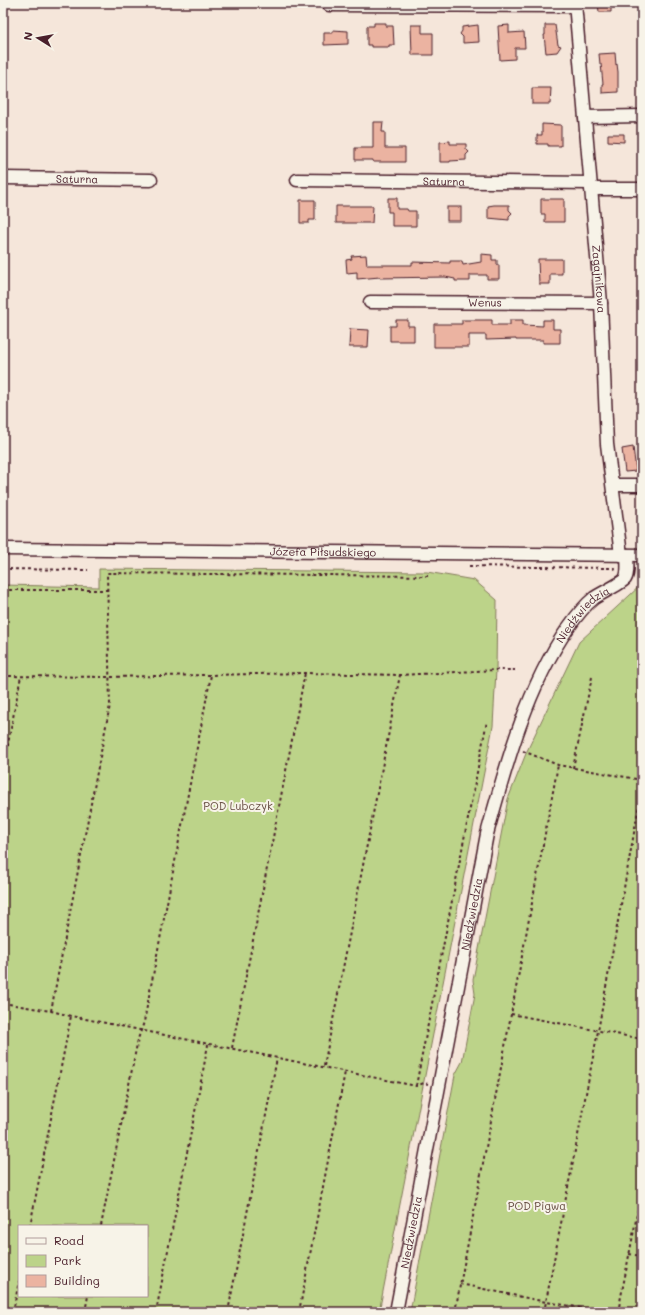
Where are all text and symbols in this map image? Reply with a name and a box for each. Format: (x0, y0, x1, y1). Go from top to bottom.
north arrow (18, 18, 58, 58)
text: N (20, 30, 36, 42)
street label: Saturna (56, 171, 98, 186)
street label: Saturna (423, 173, 465, 189)
street label: Zagajnikowa (589, 244, 609, 314)
street label: Wenus (468, 294, 502, 310)
street label: Józefa Piłsudskiego (270, 544, 377, 560)
street label: Niedźwiedzia (552, 583, 612, 646)
park label: POD Lubczyk (203, 798, 273, 813)
street label: Niedźwiedzia (457, 876, 486, 952)
street label: Niedźwiedzia (396, 1195, 425, 1270)
park label: POD Pigwa (508, 1198, 566, 1213)
legend (18, 1225, 148, 1297)
text: Road (54, 1232, 84, 1248)
text: Park (54, 1252, 81, 1268)
text: Building (54, 1272, 100, 1288)

